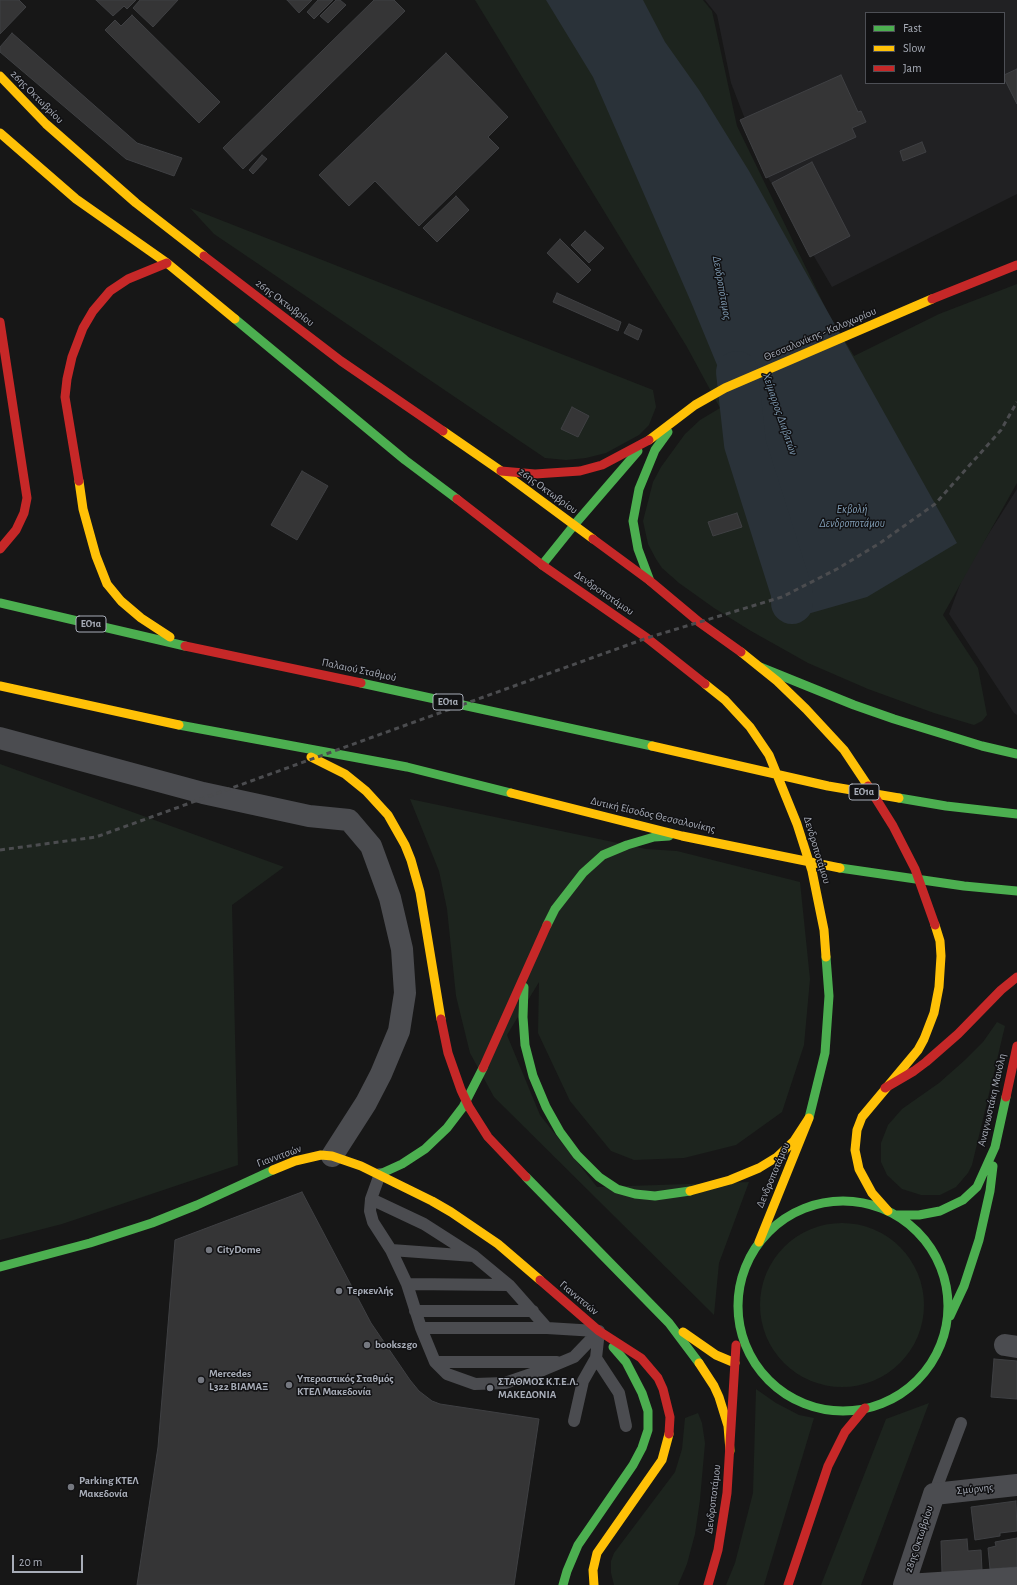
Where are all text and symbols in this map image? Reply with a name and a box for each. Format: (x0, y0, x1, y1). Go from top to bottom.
legend (865, 12, 1005, 84)
text: Fast (903, 22, 922, 34)
text: Slow (903, 42, 925, 54)
text: Jam (903, 62, 922, 74)
street label: 26ης Οκτωβρίου (8, 68, 66, 126)
water label: Δενδροπόταμος (709, 255, 735, 321)
street label: 26ης Οκτωβρίου (253, 277, 317, 329)
street label: Θεσσαλονίκης - Καλοχωρίου (762, 304, 878, 364)
water label: Χείμαρρος Διαβατών (759, 371, 801, 457)
street label: 26ης Οκτωβρίου (516, 465, 580, 517)
water label: Εκβολή Δενδροποτάμου (819, 502, 885, 530)
street label: Δενδροποτάμου (572, 568, 636, 618)
road number: ΕΟ1α (76, 616, 106, 632)
street label: Παλαιού Σταθμού (320, 656, 398, 684)
road number: ΕΟ1α (433, 694, 463, 710)
road number: ΕΟ1α (849, 784, 879, 800)
street label: Δυτική Είσοδος Θεσσαλονίκης (589, 794, 717, 836)
street label: Δενδροποτάμου (800, 815, 834, 885)
street label: Αναγνωστάκη Μανόλη (975, 1052, 1009, 1148)
street label: Δενδροποτάμου (753, 1140, 793, 1210)
street label: Γιαννιτσών (255, 1142, 303, 1170)
place label: CityDome (217, 1243, 261, 1257)
marker: CityDome (204, 1245, 214, 1255)
street label: Γιαννιτσών (557, 1278, 601, 1318)
place label: Τερκενλής (347, 1284, 393, 1298)
marker: Τερκενλής (334, 1286, 344, 1296)
place label: books2go (375, 1338, 417, 1352)
marker: books2go (362, 1340, 372, 1350)
place label: Mercedes L322 ΒΙΑΜΑΞ (209, 1367, 269, 1393)
place label: Υπεραστικός Σταθμός ΚΤΕΛ Μακεδονία (297, 1372, 394, 1398)
marker: Mercedes L322 ΒΙΑΜΑΞ (196, 1375, 206, 1385)
place label: ΣΤΑΘΜΟΣ Κ.Τ.Ε.Λ. ΜΑΚΕΔΟΝΙΑ (498, 1375, 578, 1401)
marker: Υπεραστικός Σταθμός ΚΤΕΛ Μακεδονία (284, 1380, 294, 1390)
marker: ΣΤΑΘΜΟΣ Κ.Τ.Ε.Λ. ΜΑΚΕΔΟΝΙΑ (485, 1383, 495, 1393)
street label: Δενδροποτάμου (702, 1464, 724, 1534)
place label: Parking ΚΤΕΛ Μακεδονία (79, 1474, 139, 1500)
street label: Σμύρνης (956, 1481, 994, 1497)
marker: Parking ΚΤΕΛ Μακεδονία (66, 1482, 76, 1492)
street label: 28ης Οκτωβρίου (902, 1504, 936, 1574)
scale bar (14, 1547, 85, 1573)
text: 20 m (19, 1556, 42, 1568)

